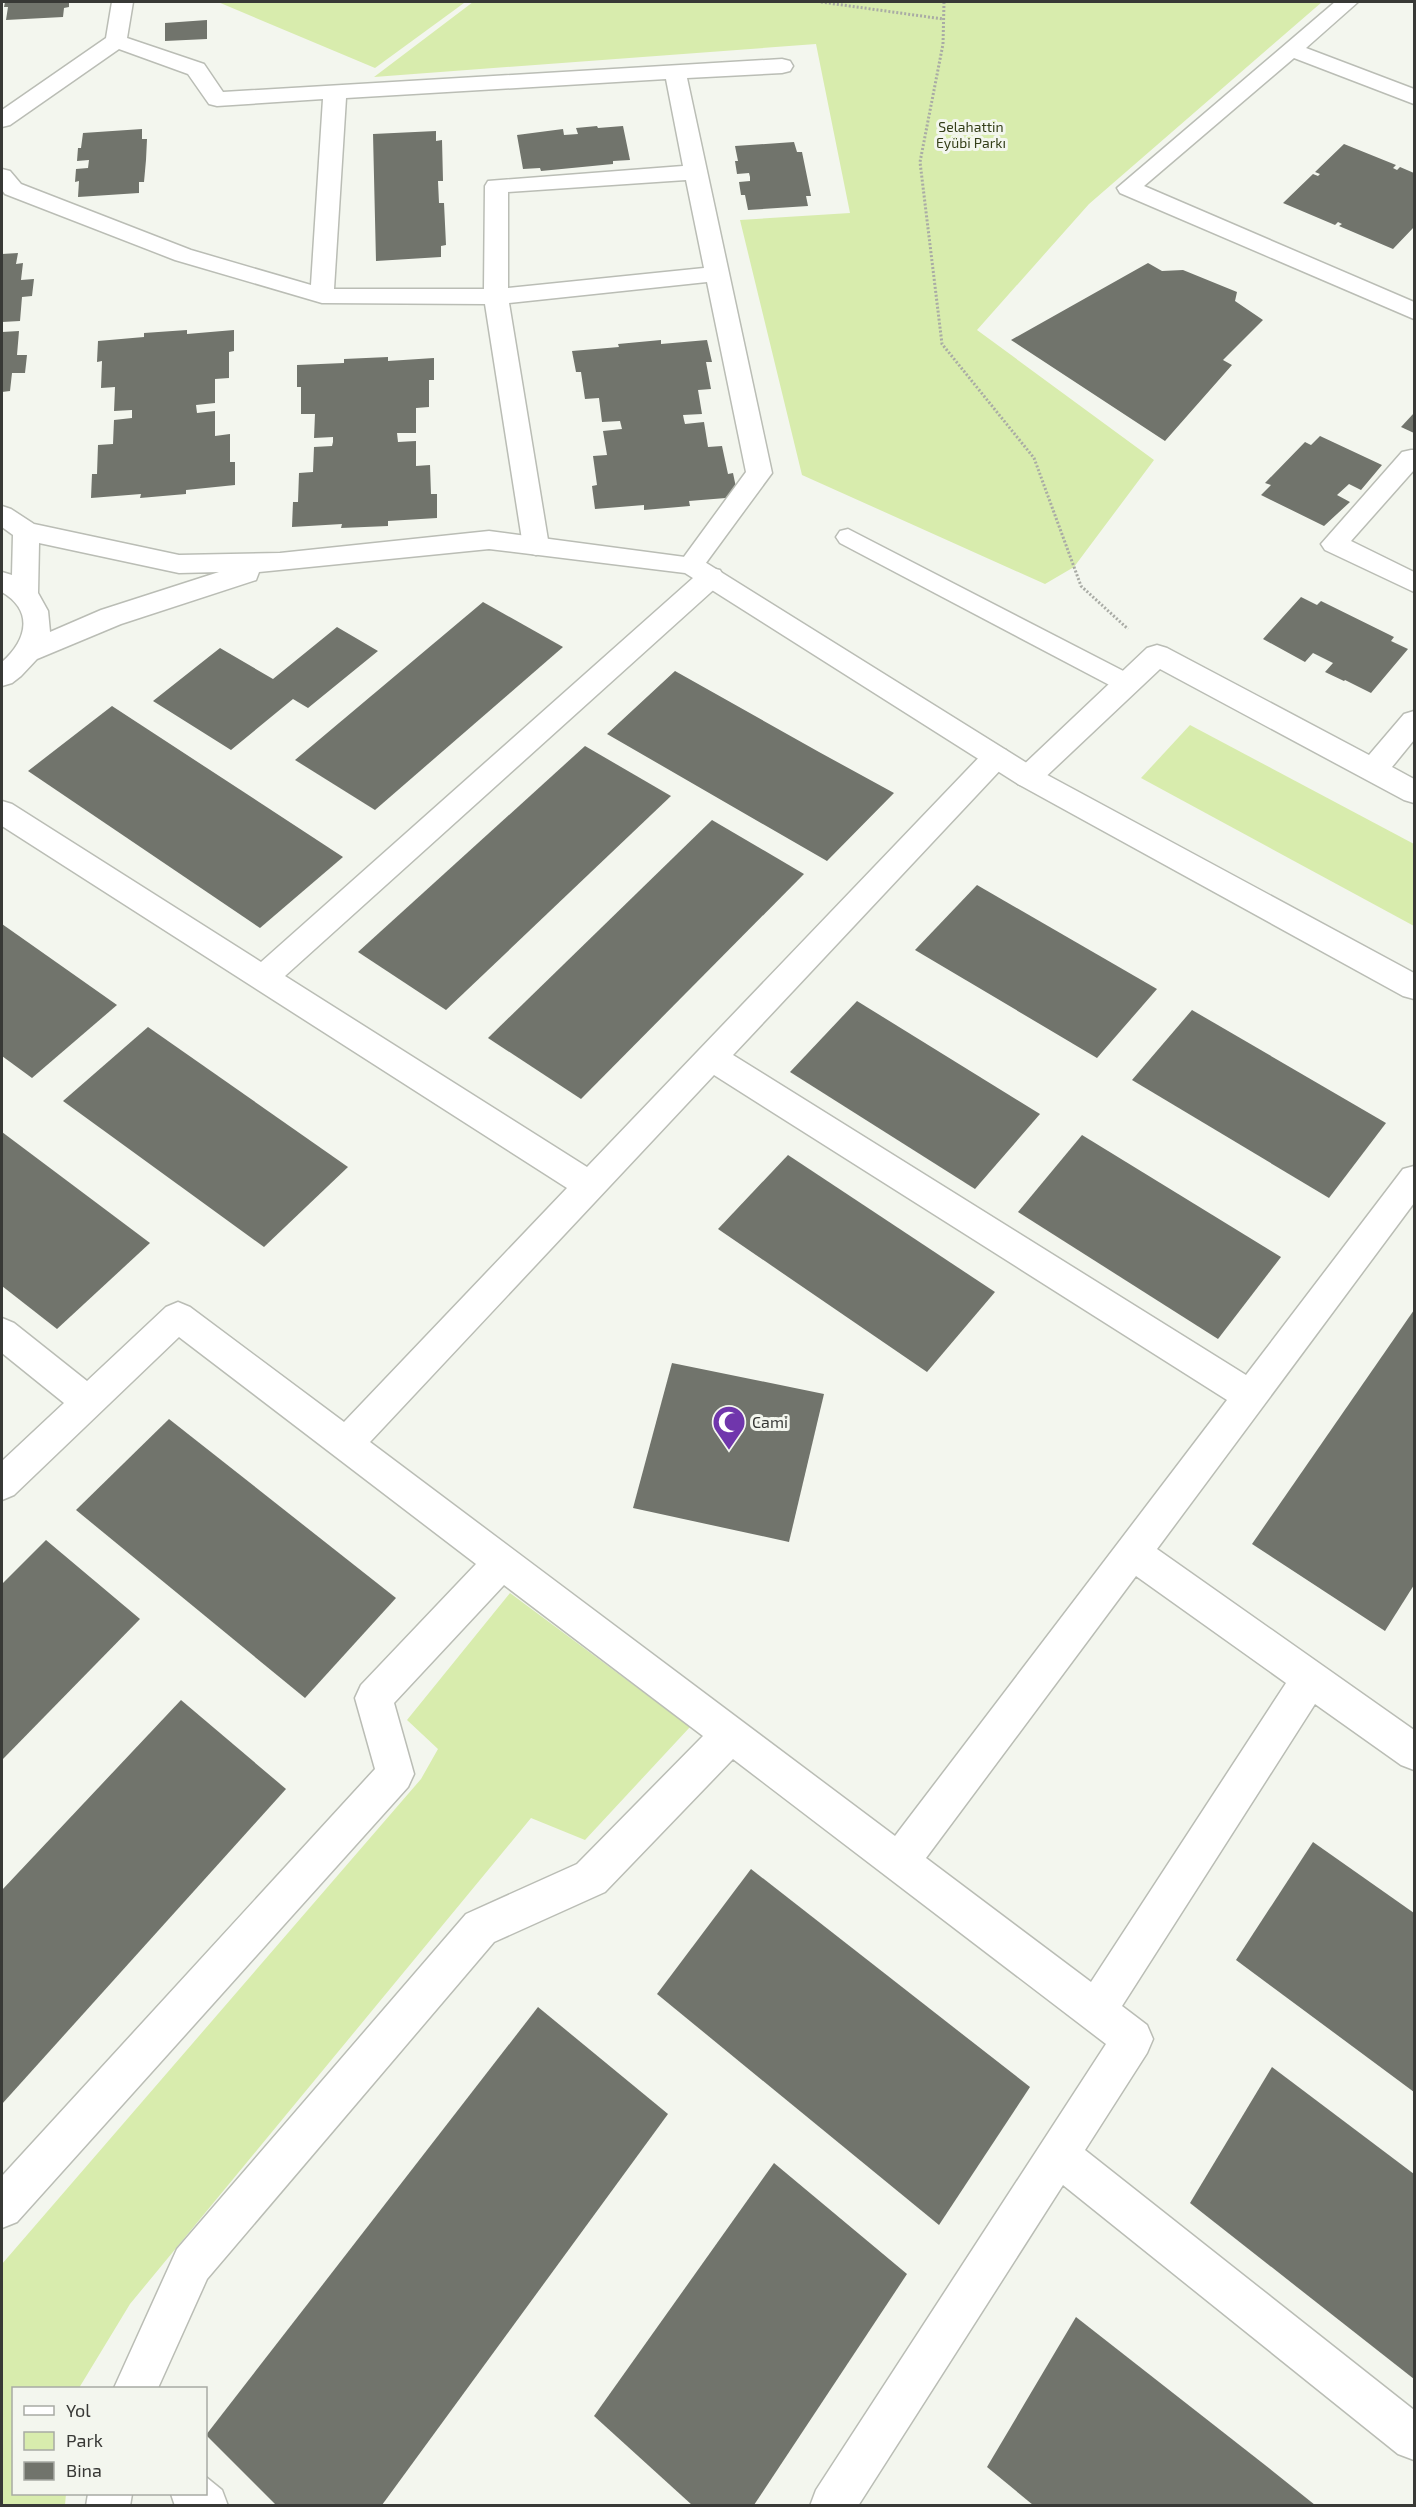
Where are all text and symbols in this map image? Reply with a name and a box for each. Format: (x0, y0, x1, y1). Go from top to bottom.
park label: Selahattin Eyübi Parkı (936, 118, 1006, 151)
mosque icon: Cami (711, 1404, 747, 1451)
place label: Cami (752, 1412, 788, 1431)
legend (12, 2387, 207, 2495)
text: Yol (66, 2399, 91, 2421)
text: Park (66, 2429, 103, 2451)
text: Bina (66, 2459, 102, 2481)

